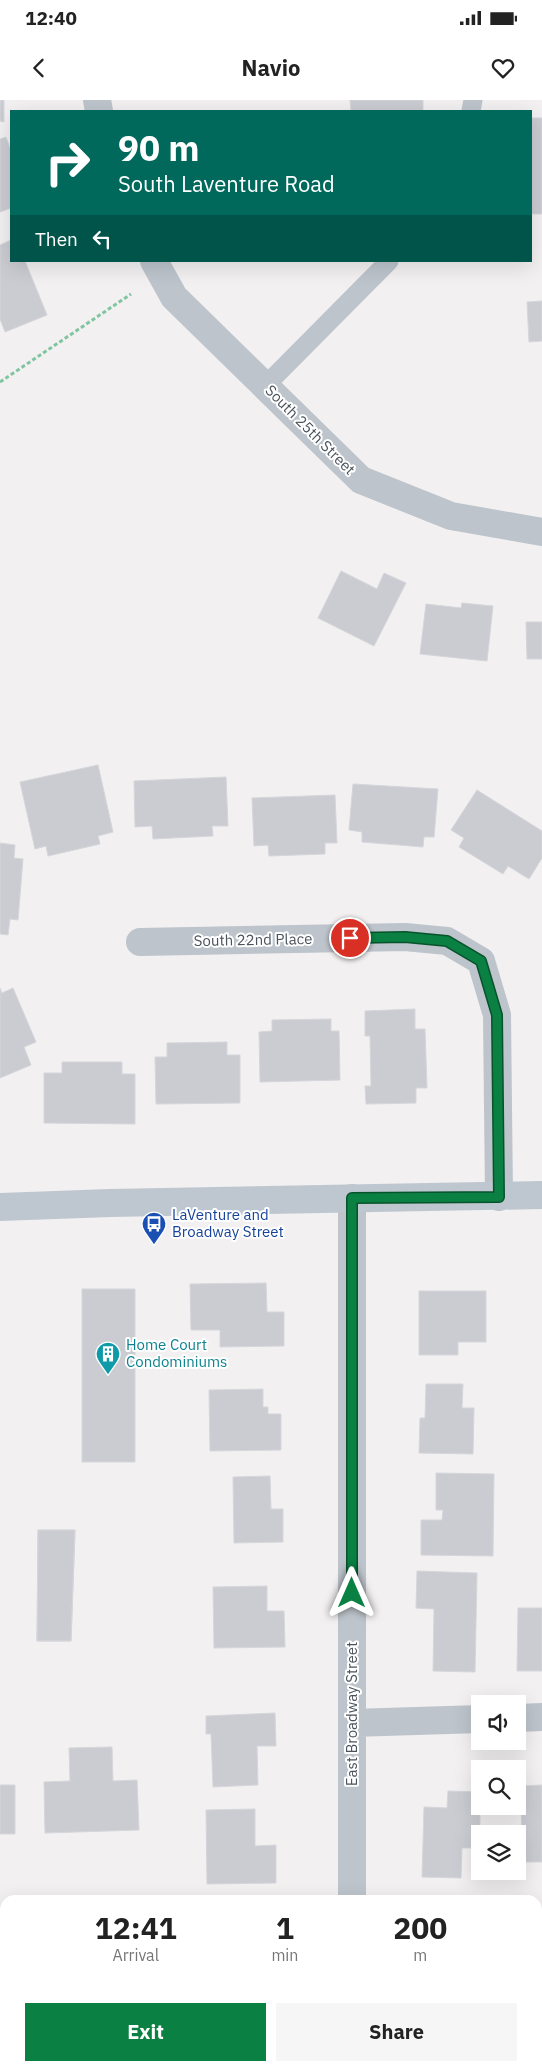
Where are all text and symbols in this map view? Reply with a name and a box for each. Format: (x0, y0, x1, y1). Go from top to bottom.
text: 12:40 (25, 6, 77, 30)
text: Navio (242, 53, 300, 82)
icon: back (25, 54, 53, 82)
icon: heart (489, 54, 517, 82)
text: 90 m (118, 125, 200, 171)
icon: right (35, 130, 100, 195)
text: South Laventure Road (118, 169, 335, 198)
icon: left (88, 225, 116, 253)
text: Then (35, 227, 78, 251)
street label: South 25th Street (261, 381, 359, 479)
pin (329, 917, 371, 959)
icon: arrive (336, 924, 364, 952)
street label: South 22nd Place (194, 929, 312, 950)
place label: LaVenture and Broadway Street (172, 1205, 284, 1241)
bus stop icon: LaVenture and Broadway Street (141, 1211, 167, 1245)
place label: Home Court Condominiums (126, 1335, 227, 1371)
building icon: Home Court Condominiums (95, 1341, 121, 1375)
position arrow (325, 1566, 377, 1618)
street label: East Broadway Street (342, 1642, 361, 1786)
map controls (471, 1695, 526, 1880)
button: sound (471, 1695, 526, 1750)
button: search (471, 1760, 526, 1815)
button: layers (471, 1825, 526, 1880)
text: 12:41 (95, 1908, 177, 1947)
text: 1 (276, 1908, 294, 1947)
text: 200 (393, 1908, 447, 1947)
text: Arrival (112, 1945, 159, 1965)
text: min (271, 1945, 298, 1965)
text: m (413, 1945, 427, 1965)
button: Exit (25, 2003, 266, 2061)
button: Share (276, 2003, 517, 2061)

